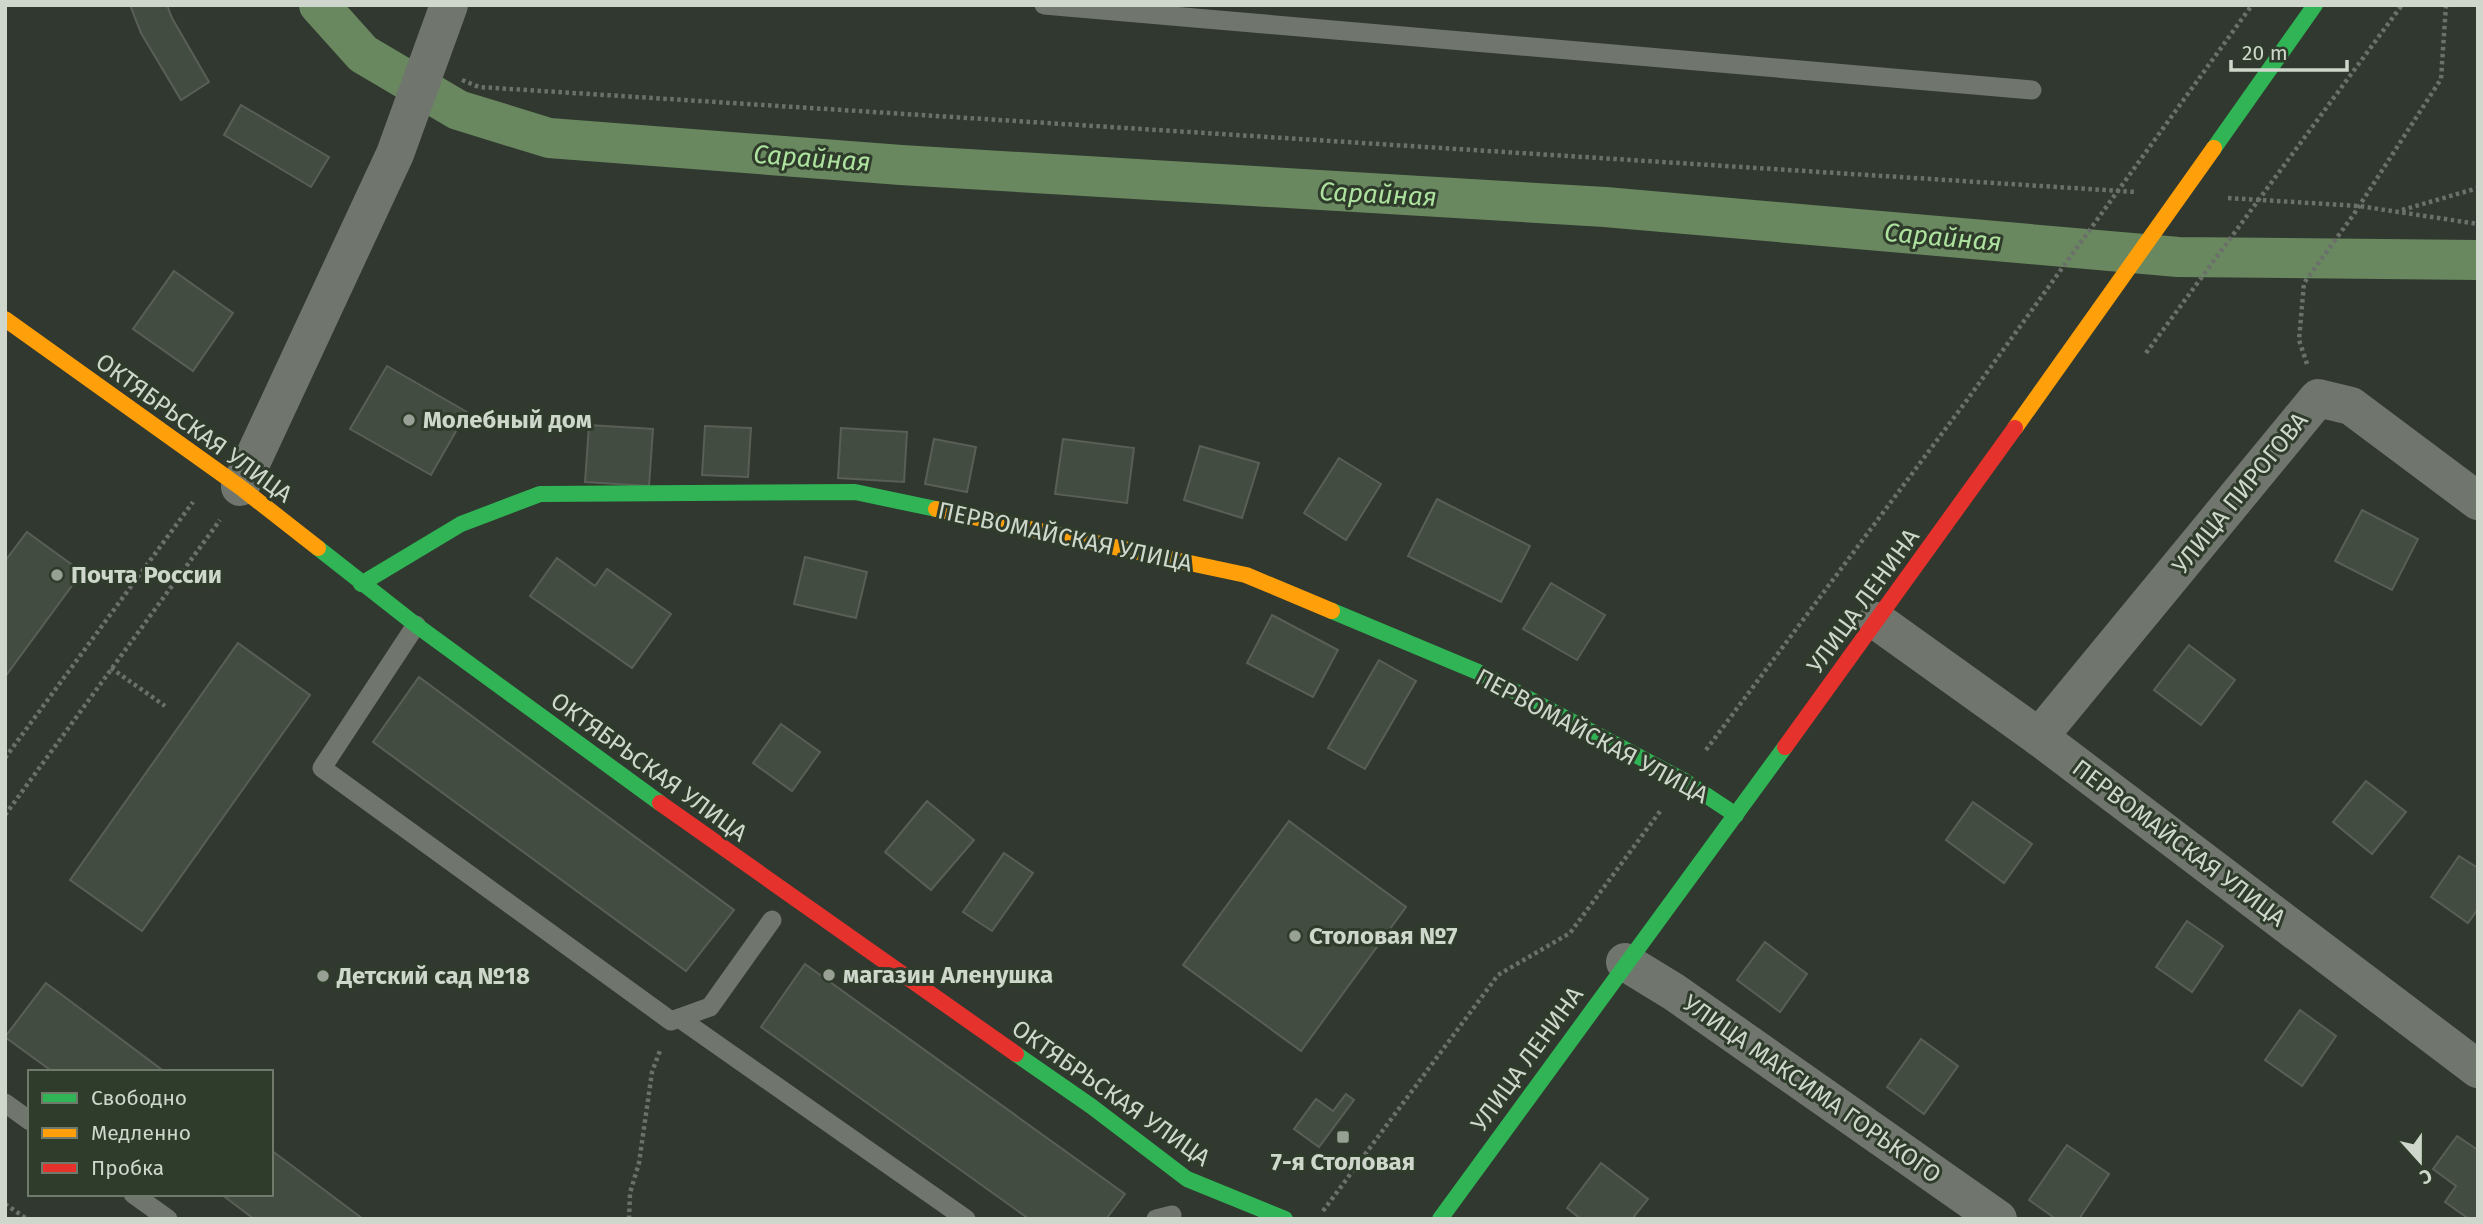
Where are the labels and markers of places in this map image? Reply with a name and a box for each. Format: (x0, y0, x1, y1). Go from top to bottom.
place label: Молебный дом (423, 406, 592, 434)
marker: Молебный дом (401, 412, 417, 428)
place label: Почта России (71, 561, 222, 589)
marker: Почта России (49, 567, 65, 583)
place label: Столовая №7 (1309, 922, 1457, 950)
marker: Столовая №7 (1287, 928, 1303, 944)
place label: магазин Аленушка (843, 961, 1053, 989)
place label: Детский сад №18 (336, 962, 530, 990)
marker: магазин Аленушка (821, 967, 837, 983)
marker: Детский сад №18 (315, 968, 331, 984)
marker: 7-я Столовая (1335, 1129, 1351, 1145)
place label: 7-я Столовая (1271, 1148, 1415, 1176)

